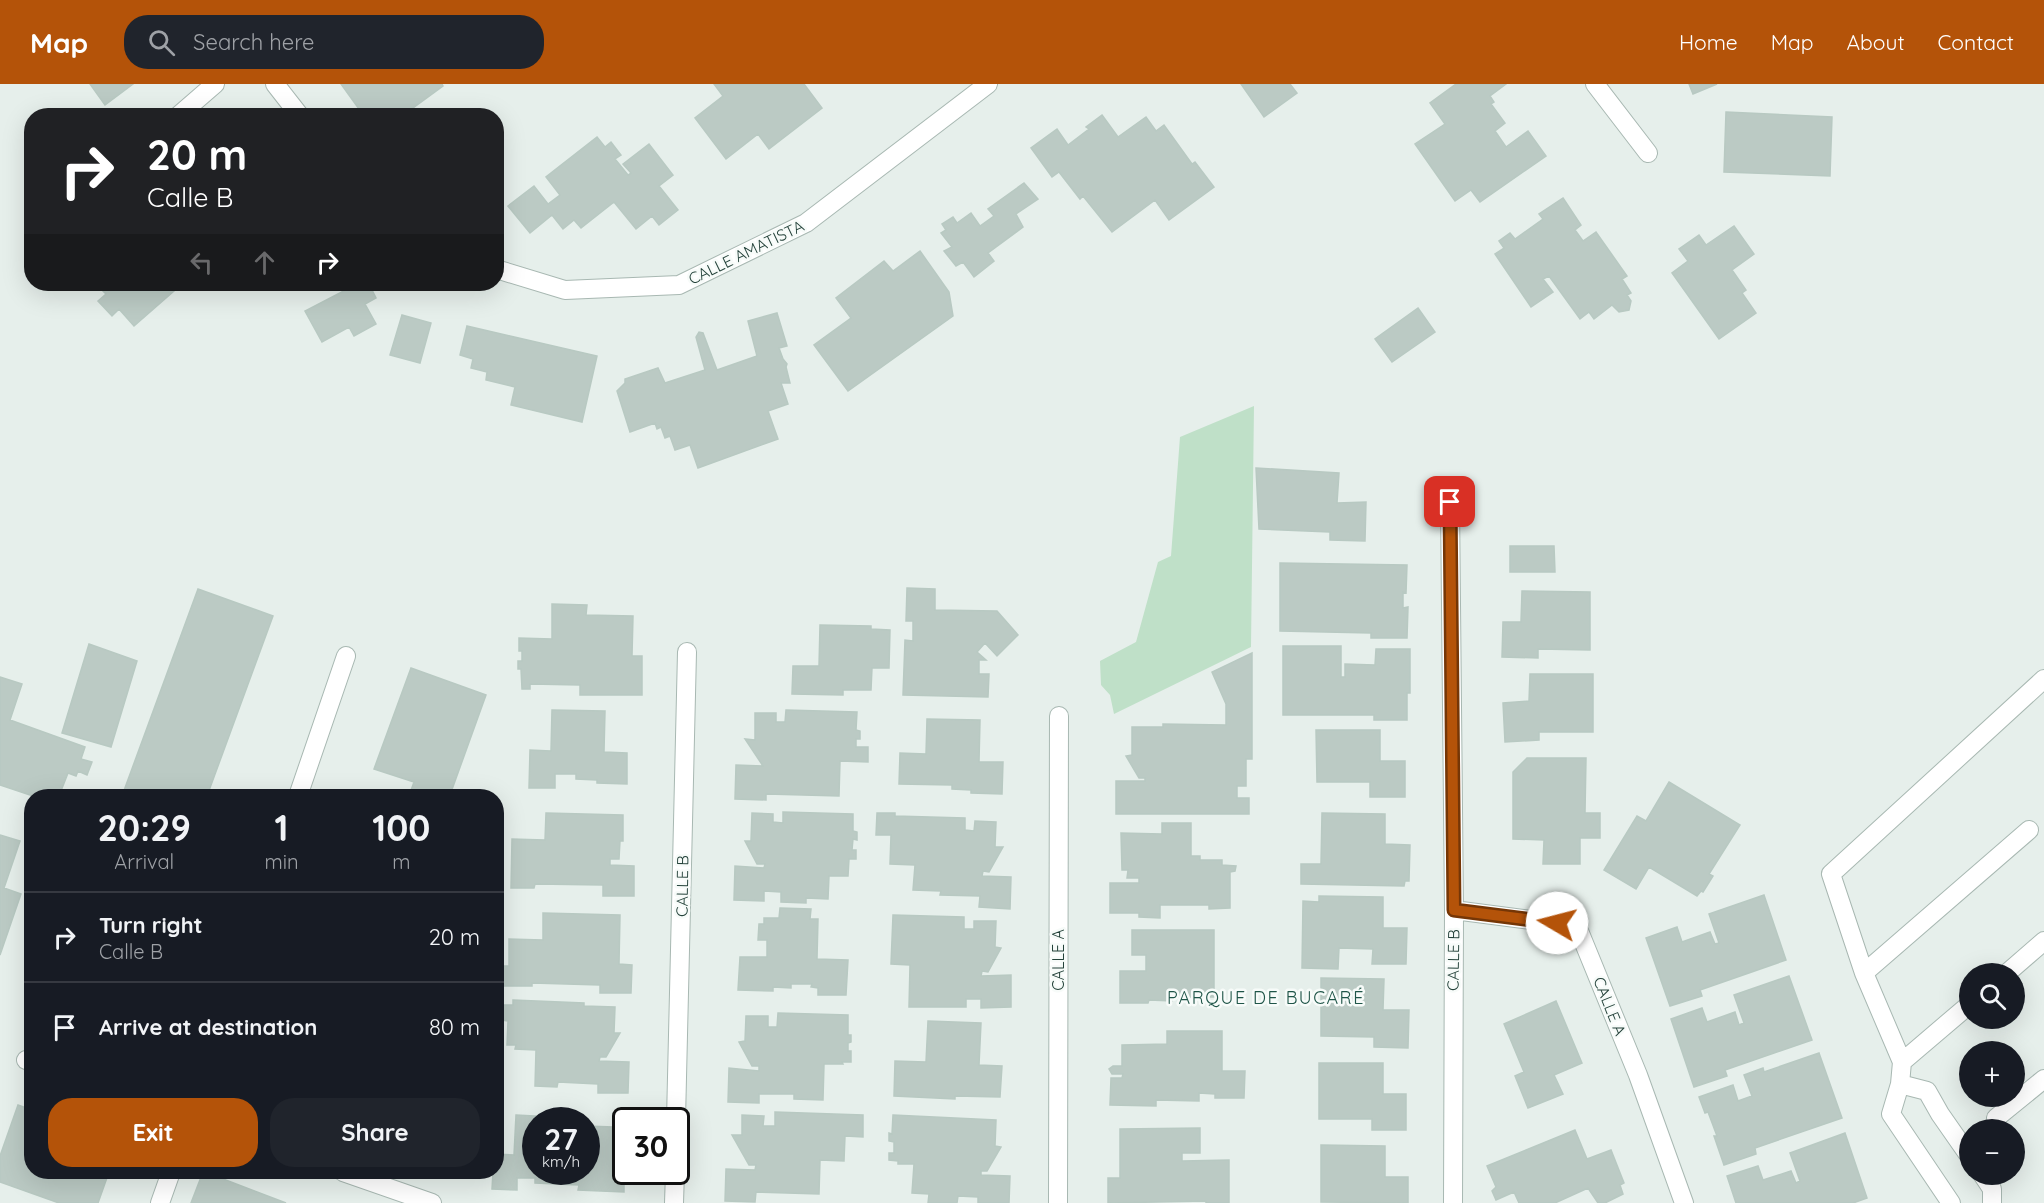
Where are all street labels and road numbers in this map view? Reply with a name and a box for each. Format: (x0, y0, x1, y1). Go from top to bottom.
street label: CALLE AMATISTA (685, 215, 807, 289)
street label: CALLE B (671, 855, 693, 917)
street label: CALLE A (1048, 929, 1068, 991)
street label: CALLE B (1442, 929, 1464, 991)
street label: CALLE A (1589, 974, 1631, 1038)

